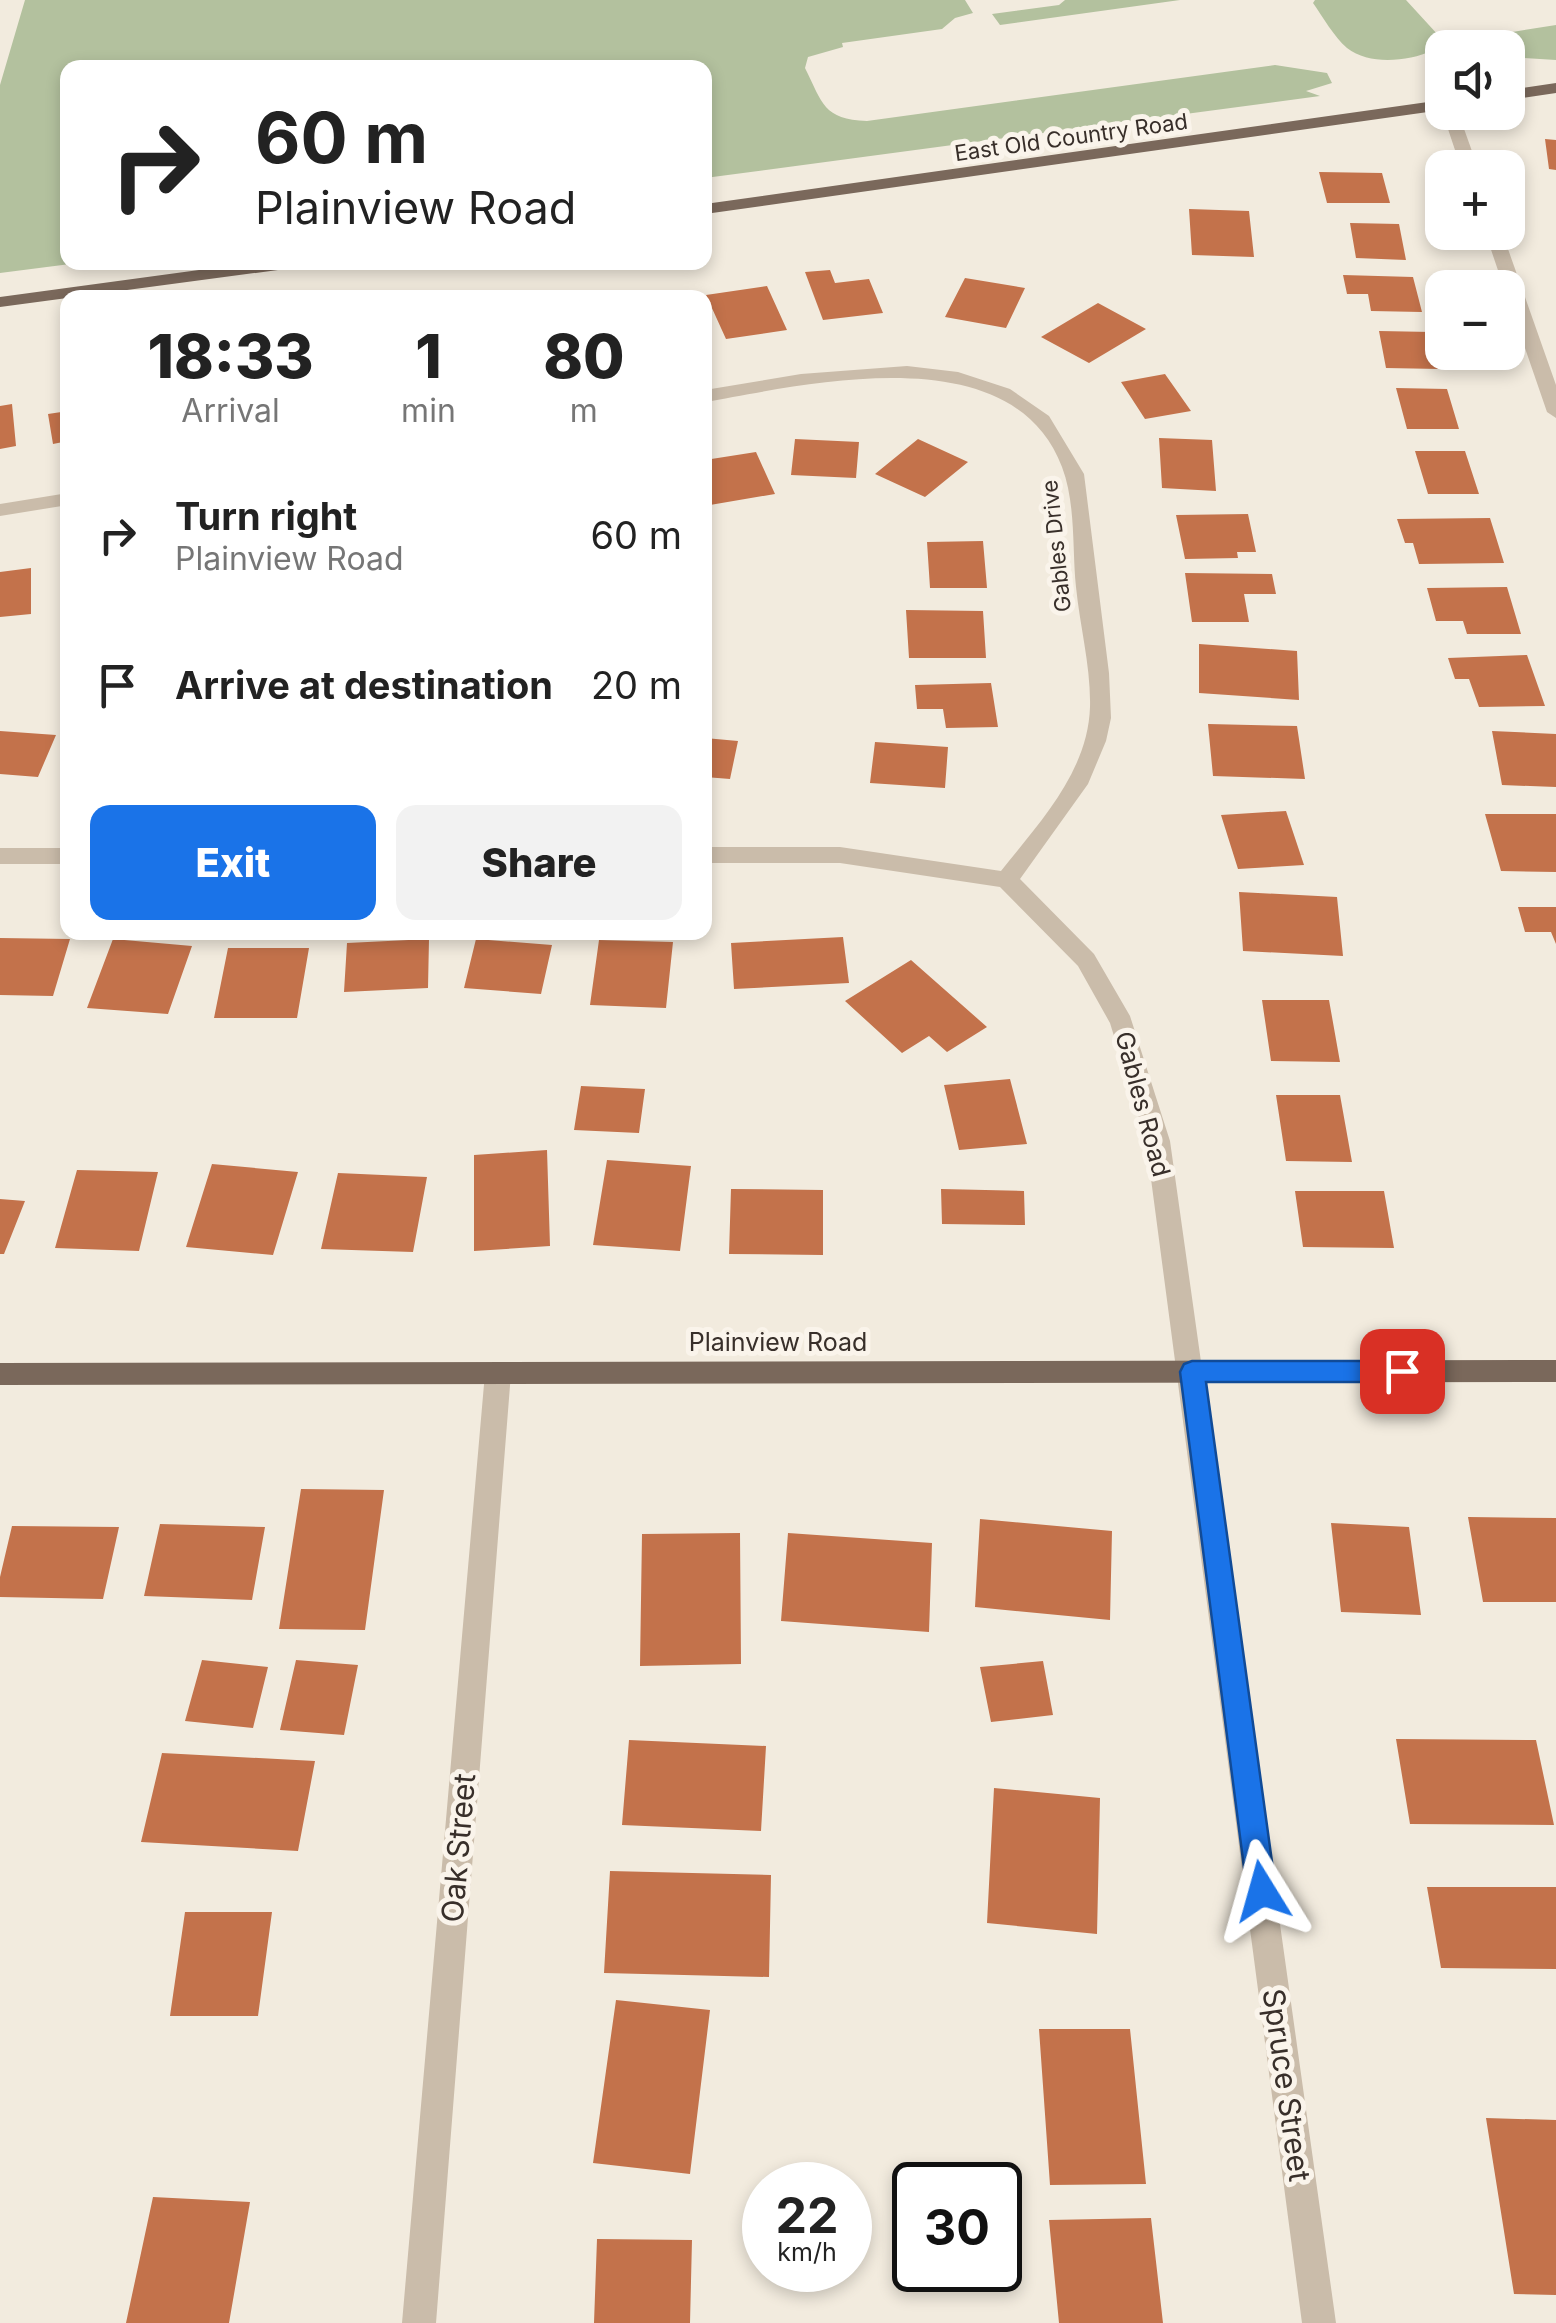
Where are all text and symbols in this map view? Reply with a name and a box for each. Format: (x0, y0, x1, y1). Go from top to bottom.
map controls (1425, 30, 1525, 370)
button: sound (1425, 30, 1525, 130)
text: 60 m (255, 95, 428, 180)
icon: right (90, 100, 220, 230)
street label: East Old Country Road (953, 108, 1189, 166)
button: + (1425, 150, 1525, 250)
text: Plainview Road (255, 180, 576, 235)
button: − (1425, 270, 1525, 370)
text: 18:33 (147, 320, 314, 392)
text: 1 (415, 320, 442, 392)
text: 80 (543, 320, 625, 392)
text: Arrival (181, 391, 280, 430)
text: min (401, 391, 456, 430)
text: m (570, 391, 598, 430)
street label: Gables Drive (1036, 479, 1076, 613)
text: Turn right (175, 493, 357, 539)
icon: right (90, 508, 145, 563)
text: 60 m (590, 512, 682, 558)
text: Plainview Road (175, 539, 404, 578)
icon: arrive (90, 658, 145, 713)
text: Arrive at destination (175, 662, 553, 708)
text: 20 m (591, 662, 682, 708)
button: Exit (90, 805, 376, 920)
button: Share (396, 805, 682, 920)
street label: Gables Road (1109, 1028, 1177, 1180)
street label: Plainview Road (689, 1327, 867, 1357)
pin (1360, 1329, 1445, 1414)
icon: arrive (1375, 1344, 1430, 1399)
street label: Oak Street (434, 1772, 482, 1924)
position arrow (1210, 1839, 1314, 1943)
street label: Spruce Street (1256, 1986, 1318, 2184)
speed limit sign: 30 (892, 2162, 1022, 2292)
text: 22 (776, 2185, 839, 2245)
text: km/h (777, 2237, 837, 2267)

